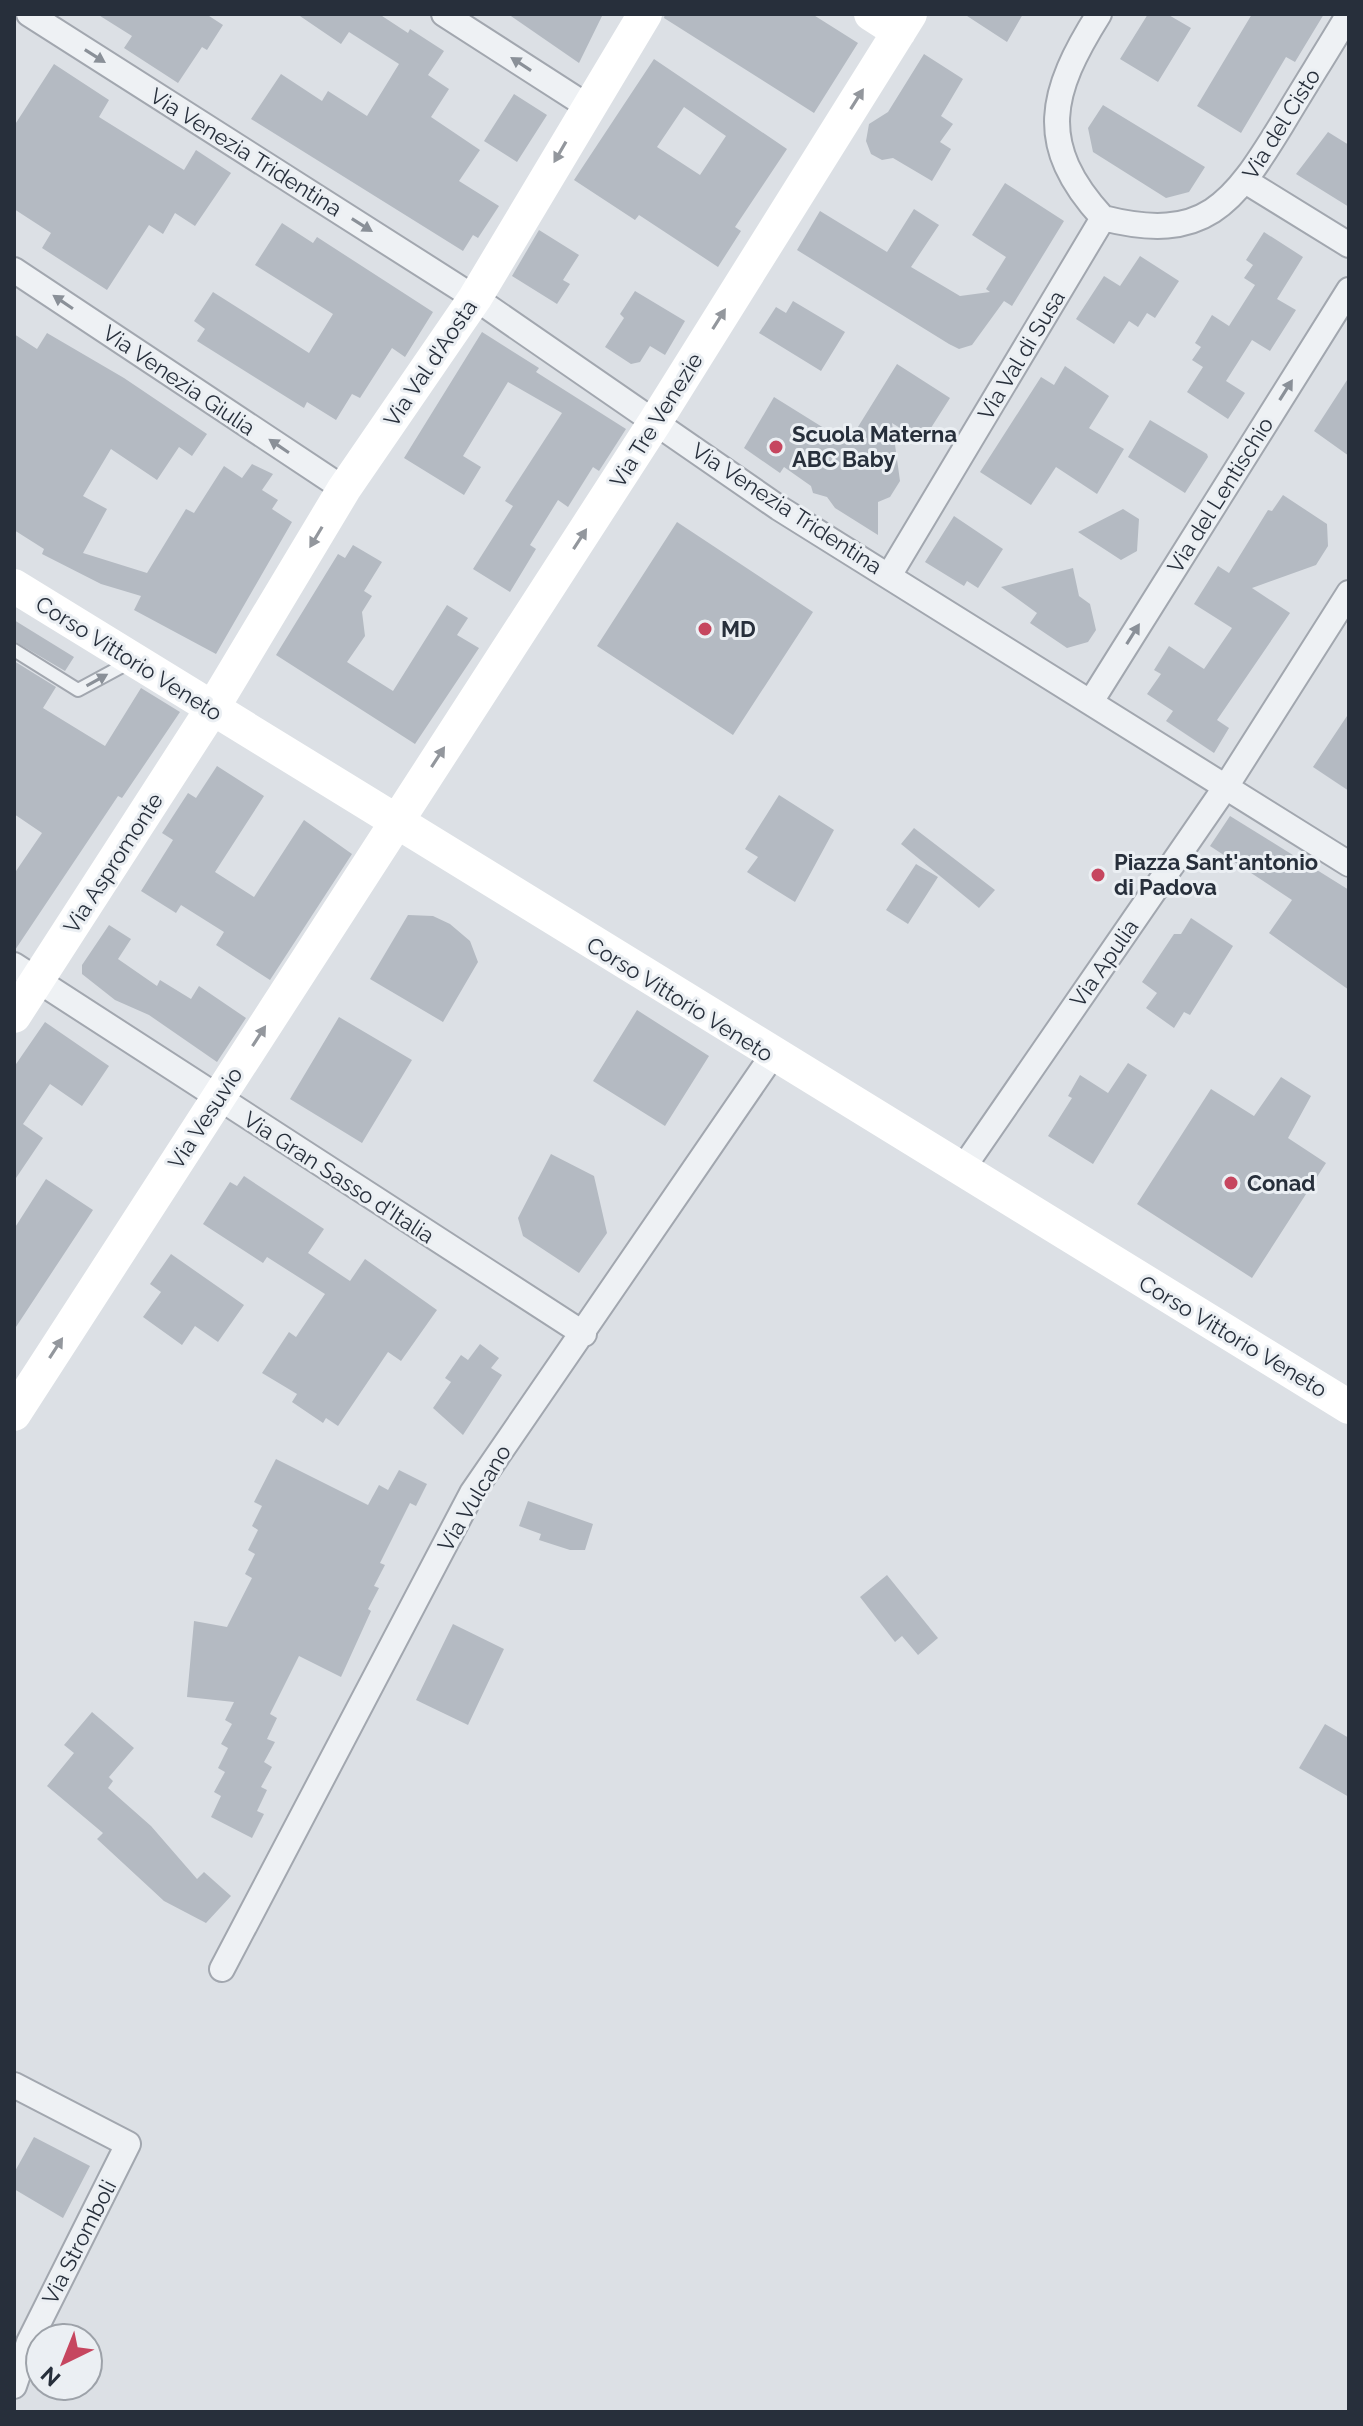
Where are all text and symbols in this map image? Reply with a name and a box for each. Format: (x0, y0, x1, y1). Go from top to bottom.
one-way arrow (84, 48, 106, 62)
one-way arrow (510, 57, 532, 72)
street label: Via del Cisto (1237, 64, 1325, 184)
street label: Via Venezia Tridentina (145, 82, 347, 222)
one-way arrow (850, 88, 864, 110)
one-way arrow (553, 141, 567, 163)
one-way arrow (351, 218, 372, 233)
street label: Via Val di Susa (972, 286, 1070, 424)
one-way arrow (52, 295, 73, 310)
street label: Via Val d'Aosta (378, 295, 482, 431)
one-way arrow (712, 309, 727, 330)
street label: Via Venezia Giulia (98, 319, 260, 441)
street label: Via Tre Venezie (604, 348, 708, 492)
one-way arrow (1279, 379, 1293, 401)
street label: Via del Lentischio (1162, 412, 1278, 578)
place label: Scuola Materna ABC Baby (792, 421, 957, 472)
street label: Via Venezia Tridentina (687, 437, 887, 579)
marker: Scuola Materna ABC Baby (767, 438, 785, 456)
one-way arrow (269, 439, 290, 454)
one-way arrow (309, 526, 323, 548)
one-way arrow (572, 528, 587, 549)
street label: Corso Vittorio Veneto (31, 590, 227, 726)
place label: MD (721, 616, 756, 642)
marker: MD (696, 620, 714, 638)
one-way arrow (1126, 623, 1140, 645)
one-way arrow (86, 673, 108, 687)
one-way arrow (431, 746, 445, 768)
street label: Via Aspromonte (58, 788, 168, 938)
place label: Piazza Sant'antonio di Padova (1114, 849, 1318, 900)
marker: Piazza Sant'antonio di Padova (1089, 866, 1107, 884)
street label: Via Apulia (1064, 914, 1144, 1012)
street label: Corso Vittorio Veneto (582, 931, 778, 1067)
one-way arrow (251, 1025, 265, 1047)
street label: Via Vesuvio (162, 1062, 248, 1174)
street label: Via Gran Sasso d'Italia (239, 1106, 439, 1248)
place label: Conad (1247, 1170, 1315, 1196)
marker: Conad (1222, 1174, 1240, 1192)
street label: Corso Vittorio Veneto (1134, 1270, 1332, 1402)
one-way arrow (49, 1337, 63, 1359)
street label: Via Vulcano (432, 1440, 516, 1556)
street label: Via Stromboli (37, 2176, 121, 2308)
north arrow (24, 2322, 104, 2402)
text: N (35, 2361, 65, 2392)

